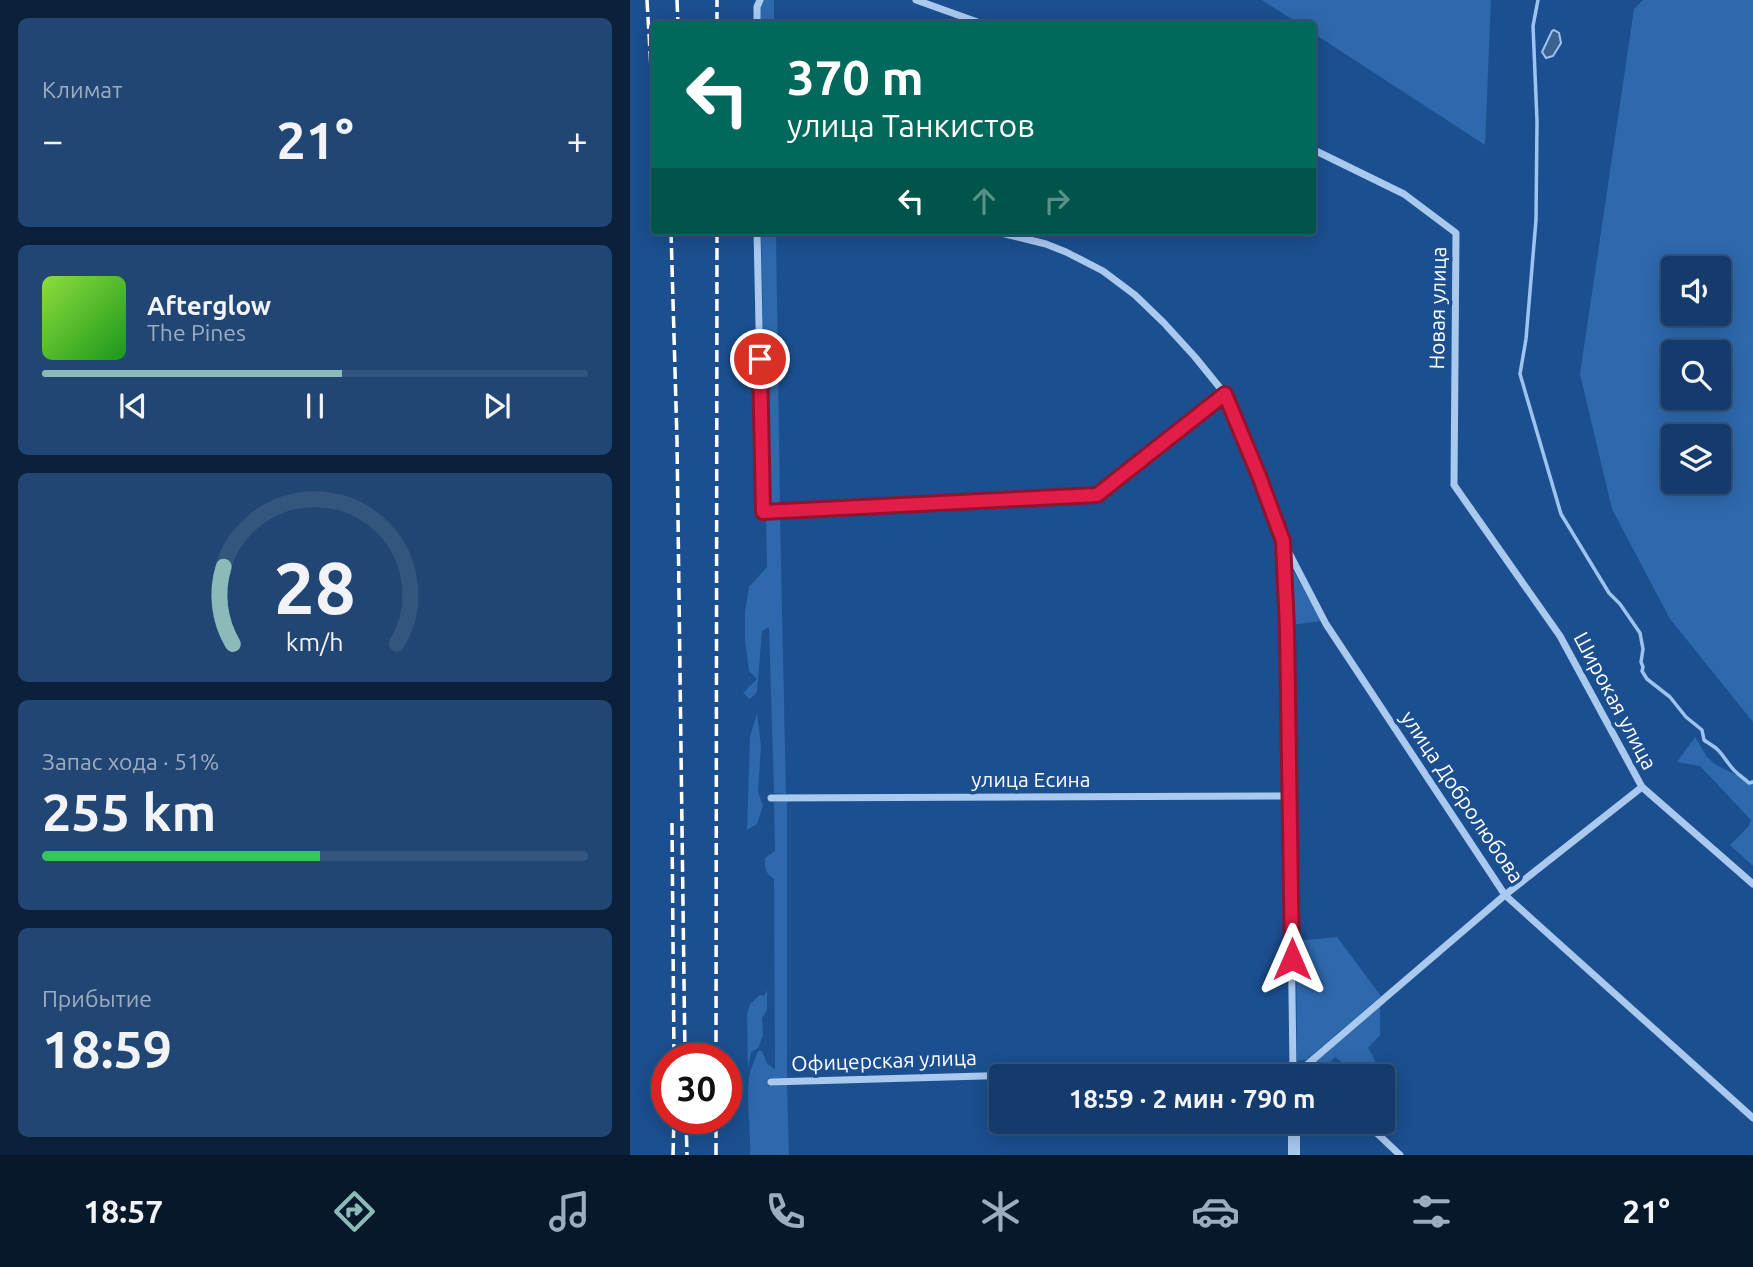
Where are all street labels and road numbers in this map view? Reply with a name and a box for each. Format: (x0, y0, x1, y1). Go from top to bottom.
street label: Новая улица (1424, 246, 1450, 370)
street label: Широкая улица (1569, 628, 1662, 774)
street label: улица Добролюбова (1396, 706, 1529, 887)
street label: улица Есина (971, 767, 1091, 791)
street label: Офицерская улица (791, 1045, 977, 1075)

